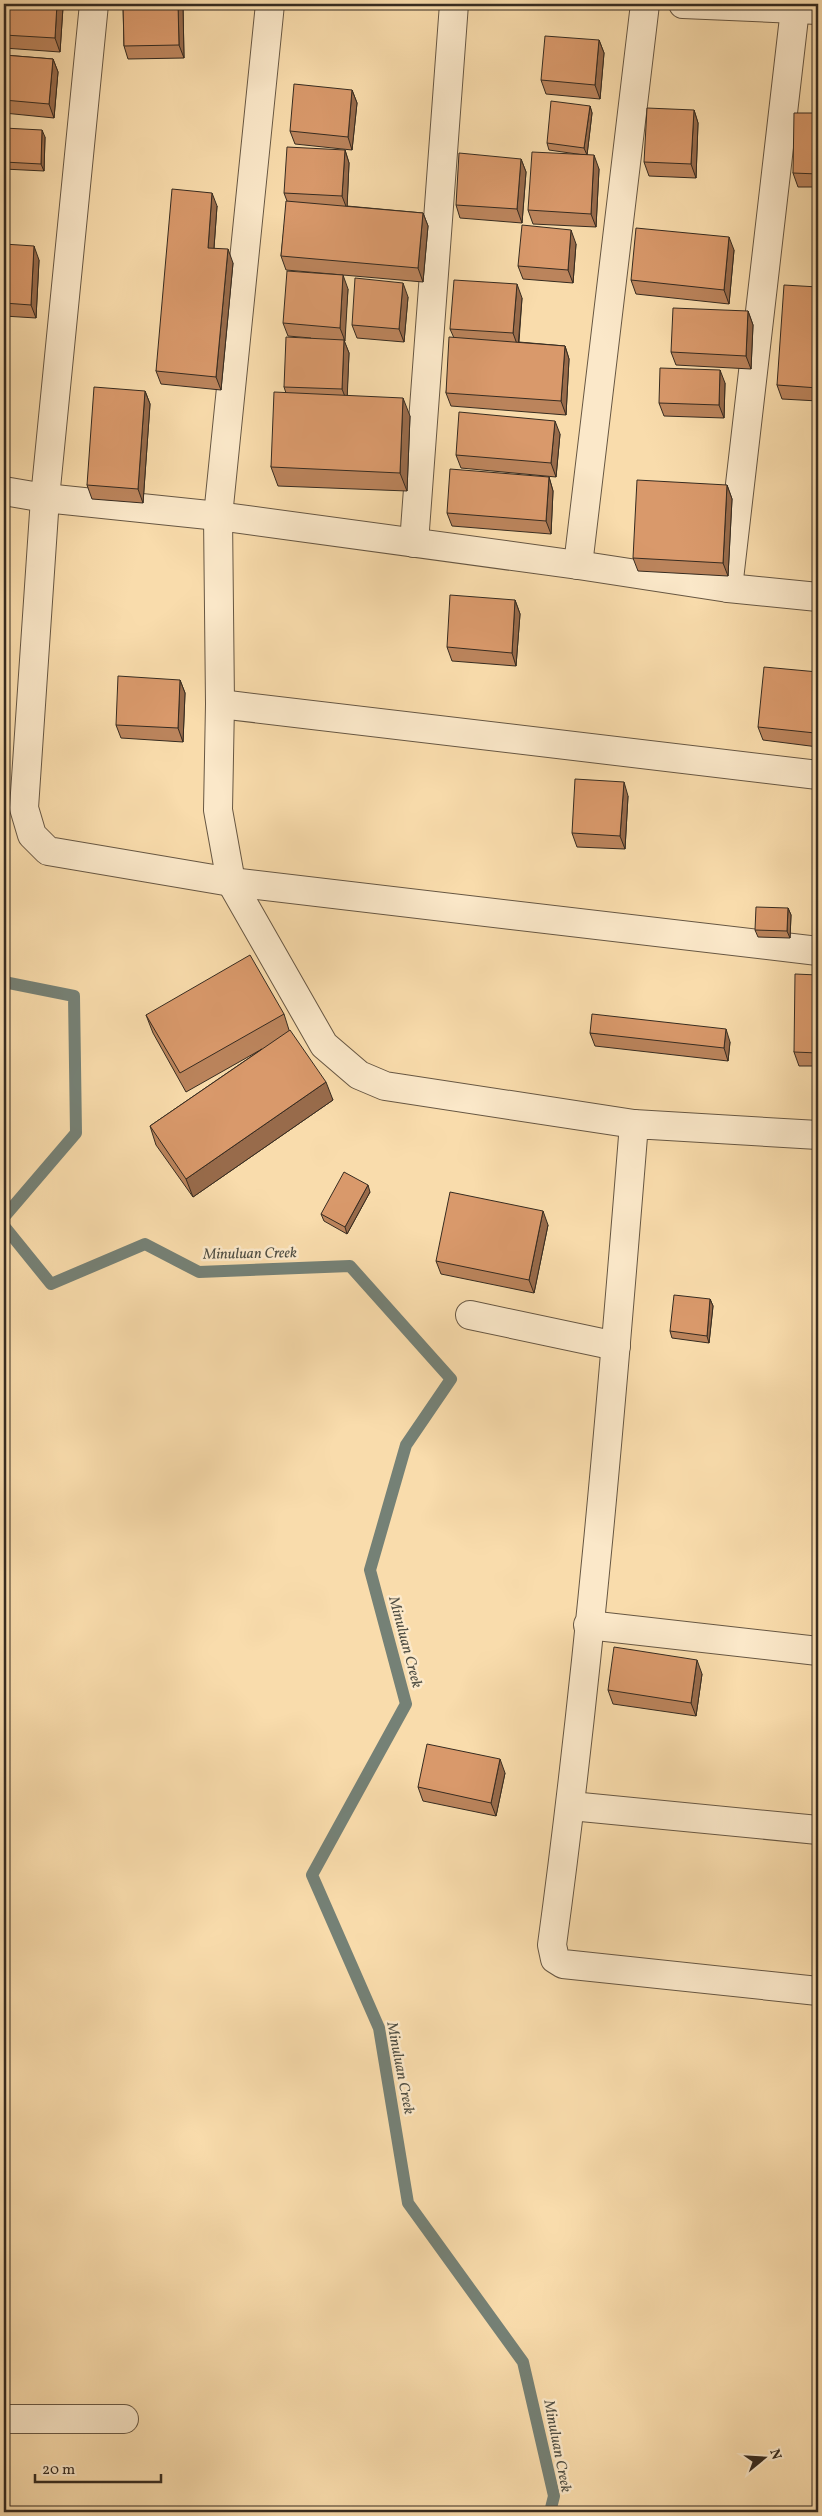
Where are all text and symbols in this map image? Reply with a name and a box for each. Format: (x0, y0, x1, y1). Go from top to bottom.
water label: Minuluan Creek (202, 1243, 297, 1266)
water label: Minuluan Creek (382, 1593, 427, 1690)
water label: Minuluan Creek (380, 2019, 419, 2116)
water label: Minuluan Creek (537, 2397, 576, 2494)
north arrow (740, 2434, 790, 2484)
text: N (764, 2447, 786, 2462)
scale bar (35, 2451, 161, 2483)
text: 20 m (42, 2460, 75, 2481)

